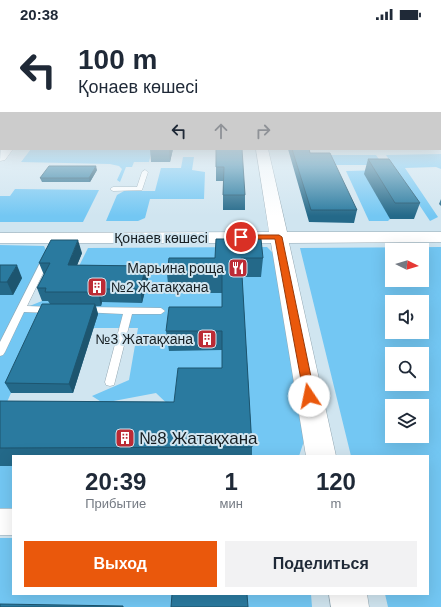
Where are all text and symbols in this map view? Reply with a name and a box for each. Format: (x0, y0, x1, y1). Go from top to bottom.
text: 20:38 (20, 6, 58, 23)
icon: left (12, 44, 64, 96)
text: 100 m (78, 44, 157, 75)
text: Қонаев көшесі (78, 77, 198, 97)
icon: left (168, 120, 190, 142)
icon: ahead (210, 120, 232, 142)
icon: right (252, 120, 274, 142)
pin (224, 220, 258, 254)
icon: arrive (230, 226, 252, 248)
street label: Қонаев көшесі (114, 230, 208, 246)
north arrow (385, 243, 429, 287)
map controls (385, 243, 429, 443)
restaurant icon: Марьина роща (227, 257, 249, 279)
place label: Марьина роща (127, 260, 224, 276)
building icon: №2 Жатақхана (86, 276, 108, 298)
place label: №2 Жатақхана (111, 279, 209, 295)
button: sound (385, 295, 429, 339)
building icon: №3 Жатақхана (196, 328, 218, 350)
place label: №3 Жатақхана (95, 331, 193, 347)
button: search (385, 347, 429, 391)
position arrow (288, 375, 330, 417)
button: layers (385, 399, 429, 443)
building icon: №8 Жатақхана (114, 427, 136, 449)
place label: №8 Жатақхана (139, 429, 258, 448)
text: 20:39 (85, 468, 146, 495)
text: 1 (224, 468, 238, 495)
text: 120 (316, 468, 356, 495)
text: Прибытие (85, 496, 146, 511)
text: мин (219, 496, 243, 511)
text: m (330, 496, 341, 511)
button: Выход (24, 541, 217, 587)
button: Поделиться (225, 541, 417, 587)

